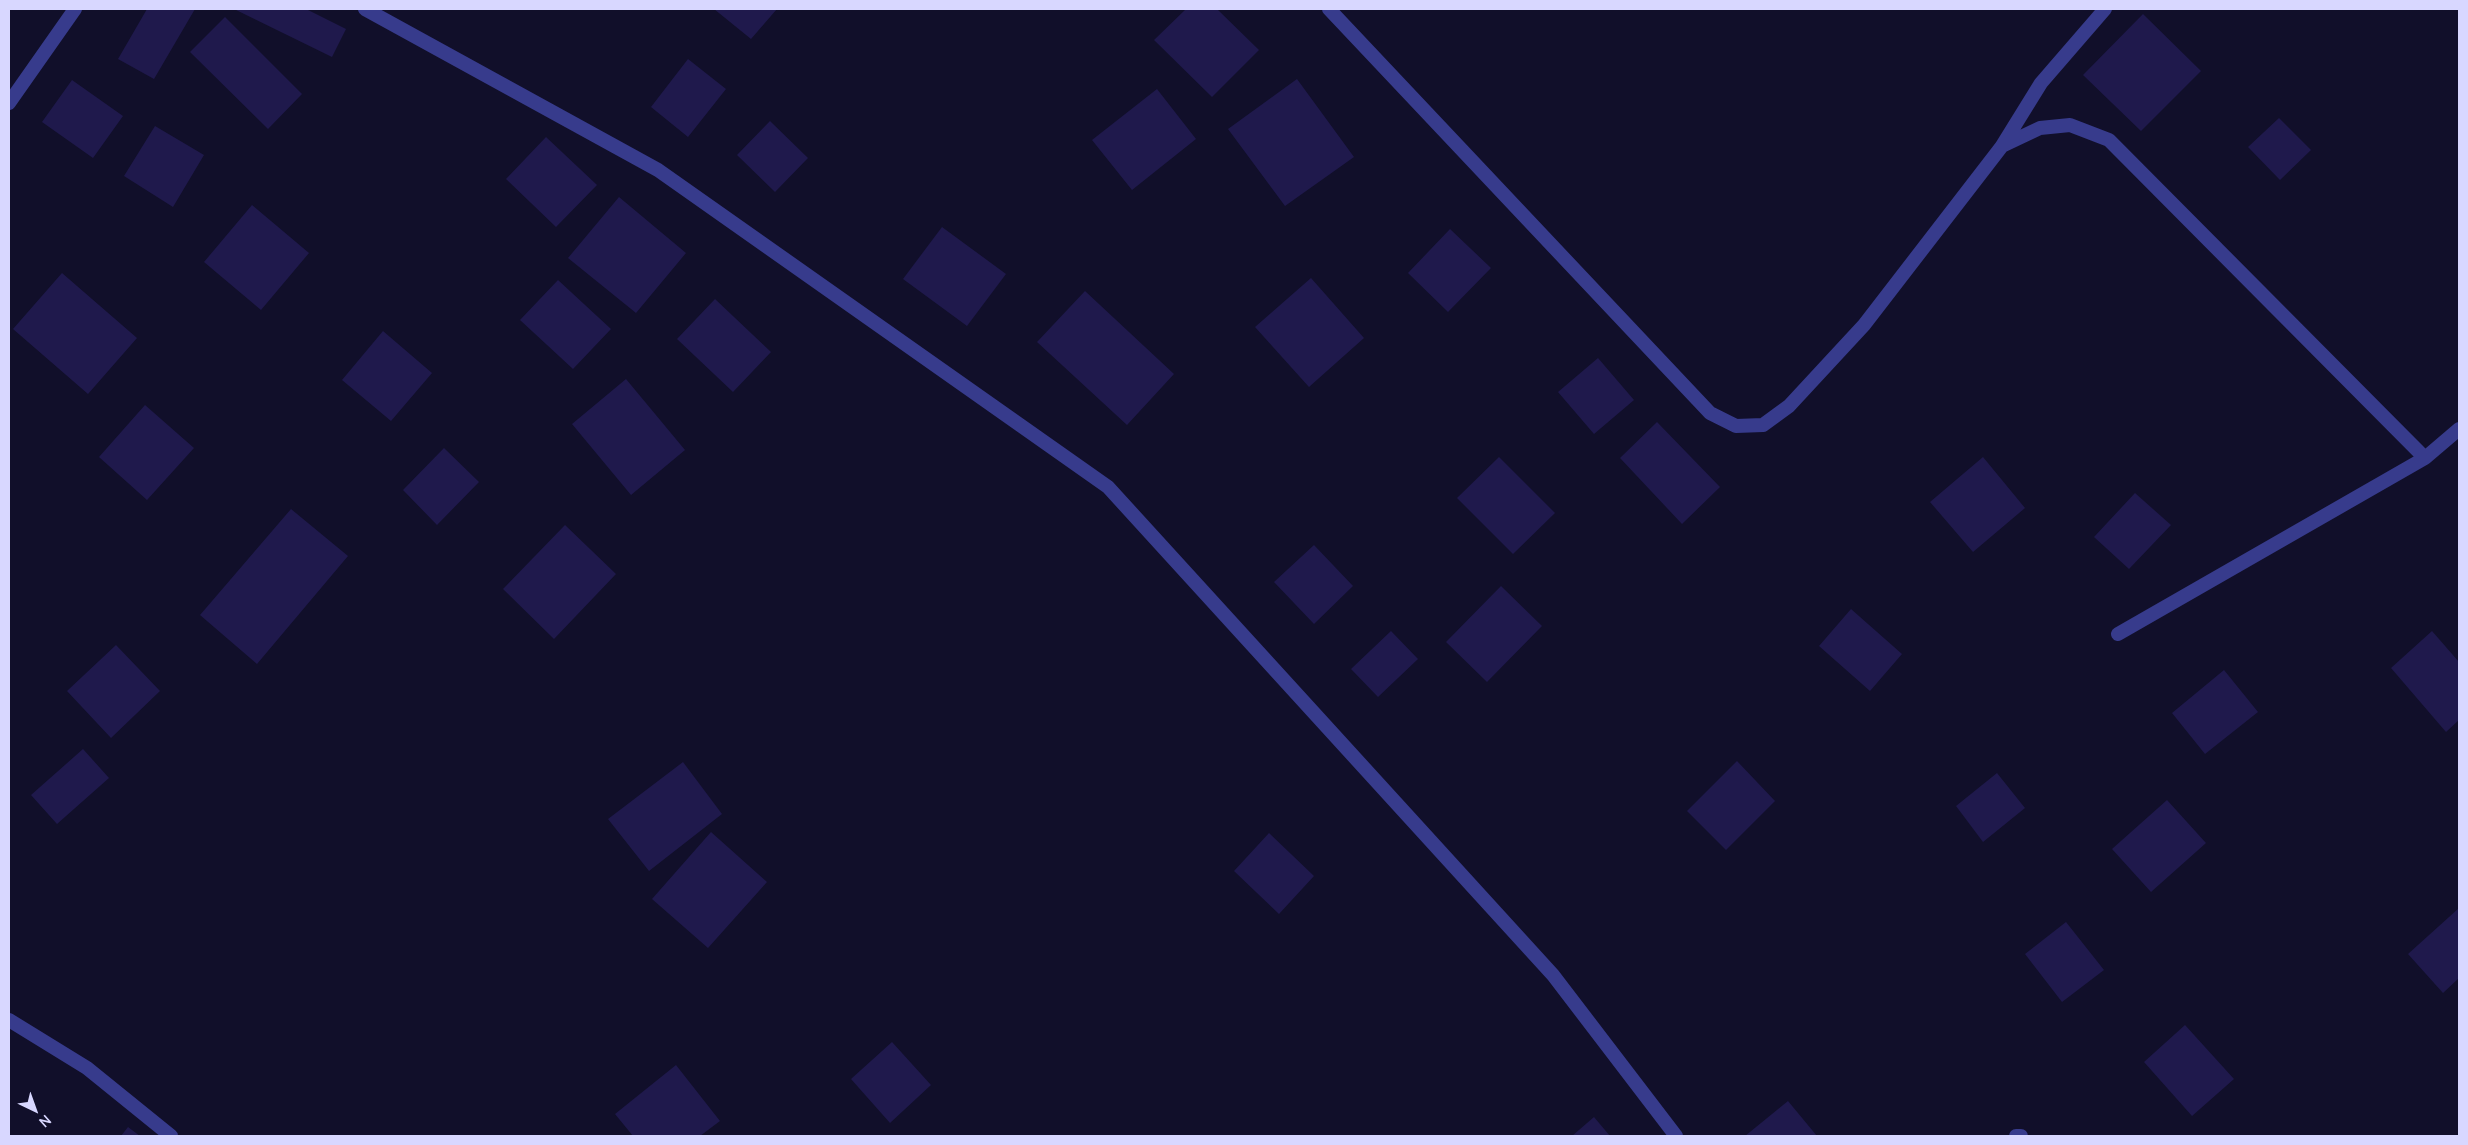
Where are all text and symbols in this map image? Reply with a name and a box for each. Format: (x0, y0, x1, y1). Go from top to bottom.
north arrow (10, 1085, 60, 1135)
text: N (35, 1111, 55, 1132)

